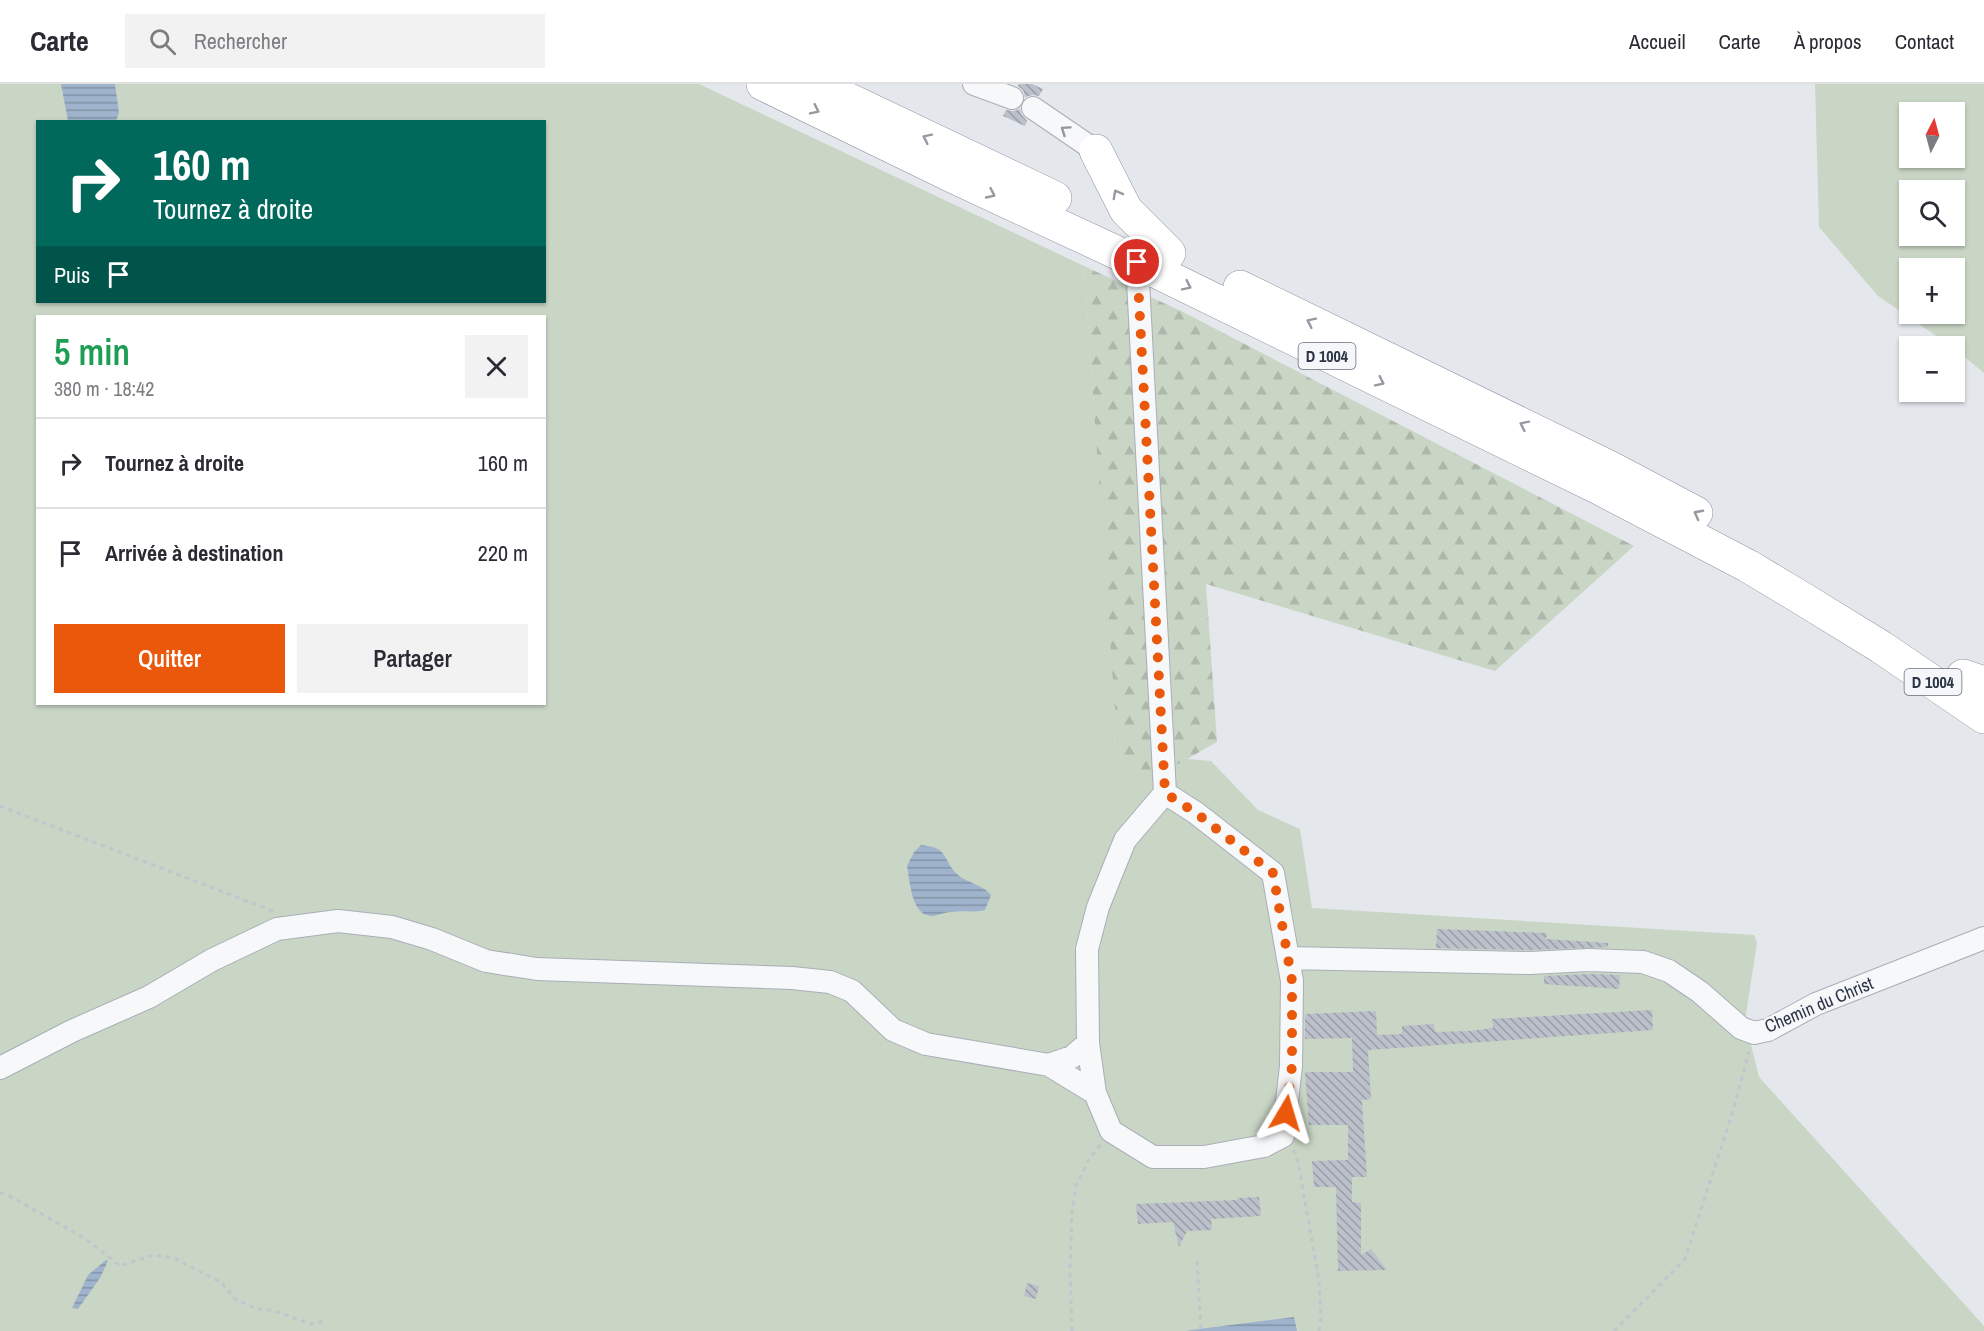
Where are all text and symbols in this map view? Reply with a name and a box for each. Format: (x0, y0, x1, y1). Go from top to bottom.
search box (125, 14, 545, 68)
text: Carte (30, 22, 89, 60)
icon: search (146, 25, 179, 58)
text: Rechercher (194, 26, 287, 56)
text: Accueil (1629, 27, 1686, 56)
text: Carte (1719, 27, 1761, 56)
text: À propos (1794, 27, 1862, 56)
text: Contact (1895, 27, 1954, 56)
one-way arrow (809, 102, 820, 114)
north arrow (1899, 102, 1965, 168)
map controls (1899, 102, 1965, 402)
one-way arrow (1061, 125, 1071, 137)
one-way arrow (922, 133, 933, 145)
text: 160 m (153, 137, 251, 193)
icon: right (54, 144, 132, 222)
button: search (1899, 180, 1965, 246)
one-way arrow (985, 186, 996, 198)
one-way arrow (1113, 189, 1124, 200)
text: Tournez à droite (153, 191, 313, 227)
pin (1111, 236, 1162, 287)
icon: arrive (1120, 245, 1153, 278)
icon: arrive (102, 258, 135, 291)
button: + (1899, 258, 1965, 324)
text: Puis (54, 260, 90, 290)
one-way arrow (1180, 279, 1191, 290)
one-way arrow (1306, 317, 1317, 329)
text: 5 min (54, 328, 130, 376)
button: close (465, 335, 528, 398)
button: − (1899, 336, 1965, 402)
road number: D 1004 (1298, 343, 1356, 369)
one-way arrow (1374, 374, 1385, 386)
text: 380 m · 18:42 (54, 375, 154, 402)
one-way arrow (1520, 421, 1531, 433)
icon: right (54, 447, 87, 480)
text: Tournez à droite (105, 448, 244, 478)
text: 160 m (478, 448, 528, 478)
one-way arrow (1693, 510, 1704, 521)
icon: arrive (54, 537, 87, 570)
text: Arrivée à destination (105, 538, 283, 568)
text: 220 m (478, 538, 528, 568)
button: Quitter (54, 624, 285, 693)
button: Partager (297, 624, 528, 693)
road number: D 1004 (1904, 669, 1962, 695)
street label: Chemin du Christ (1761, 970, 1877, 1039)
position arrow (1254, 1081, 1318, 1145)

